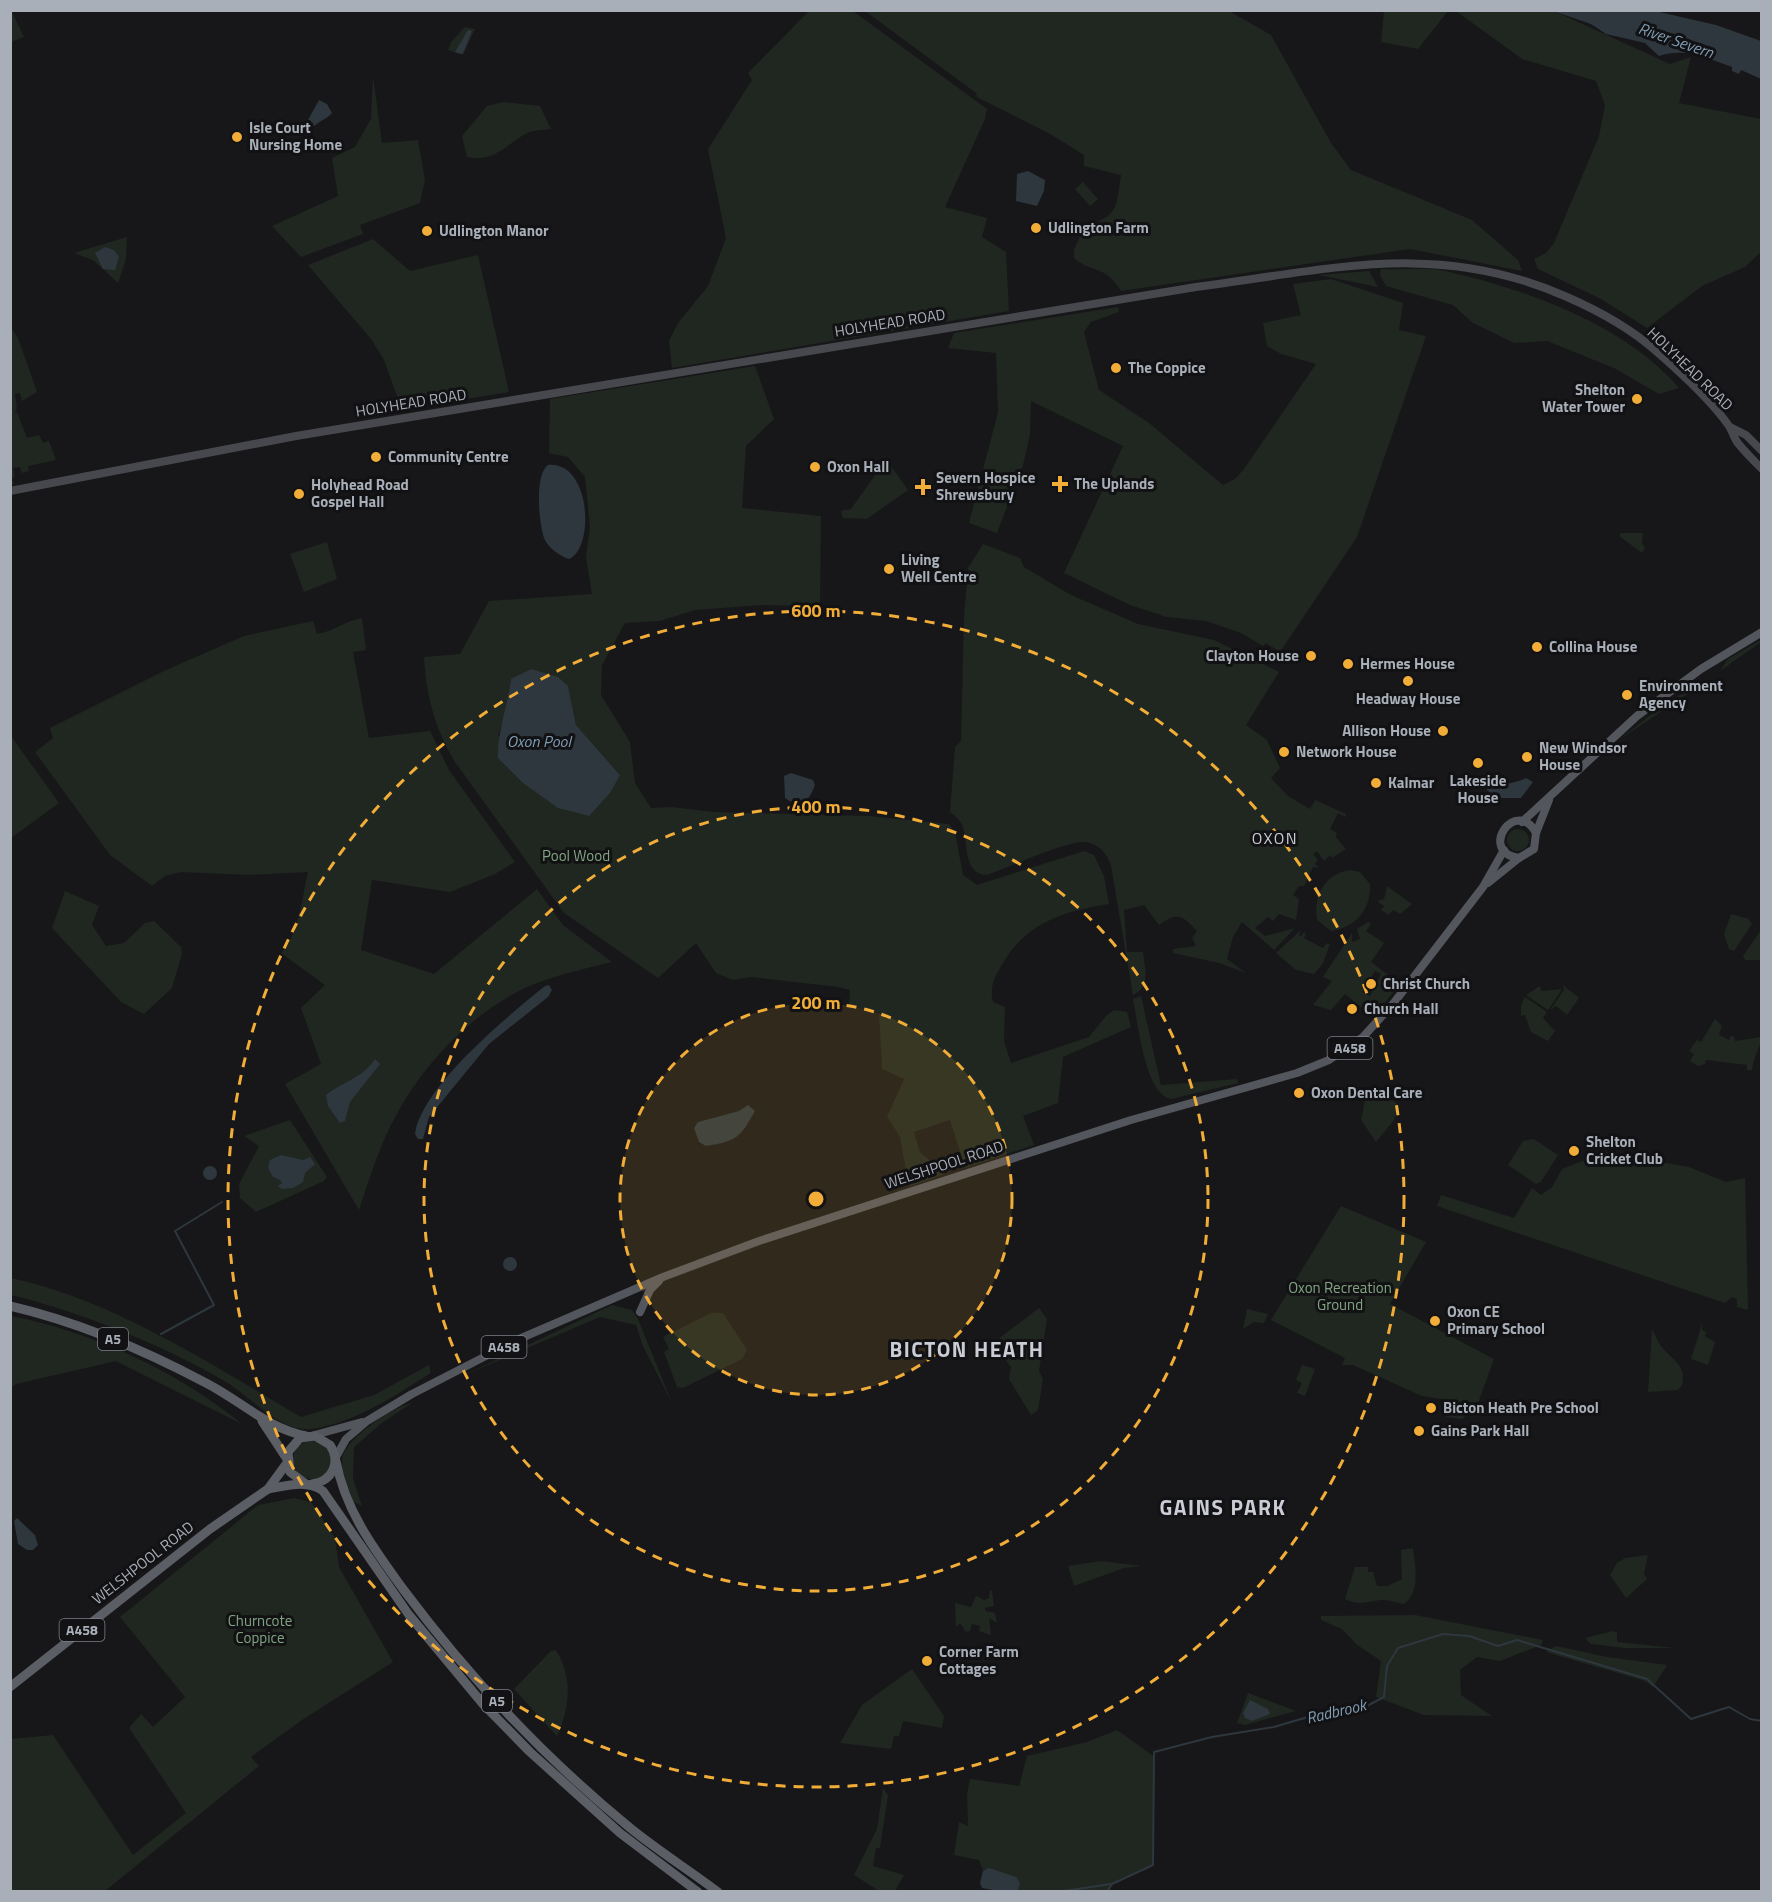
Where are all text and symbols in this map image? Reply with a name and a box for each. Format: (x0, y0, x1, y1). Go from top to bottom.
water label: River Severn (1635, 16, 1718, 64)
place label: Isle Court Nursing Home (249, 116, 342, 156)
marker: Isle Court Nursing Home (230, 130, 244, 144)
place label: Udlington Farm (1048, 216, 1149, 239)
place label: Udlington Manor (439, 219, 549, 242)
marker: Udlington Farm (1029, 221, 1043, 235)
marker: Udlington Manor (420, 224, 434, 238)
street label: HOLYHEAD ROAD (833, 302, 947, 343)
street label: HOLYHEAD ROAD (1642, 322, 1739, 416)
place label: The Coppice (1128, 356, 1206, 379)
marker: The Coppice (1109, 361, 1123, 375)
place label: Shelton Water Tower (1542, 378, 1625, 418)
street label: HOLYHEAD ROAD (354, 382, 468, 423)
marker: Shelton Water Tower (1630, 392, 1644, 406)
place label: Community Centre (388, 445, 509, 468)
marker: Community Centre (369, 450, 383, 464)
place label: Oxon Hall (827, 455, 889, 478)
marker: Oxon Hall (808, 460, 822, 474)
place label: Severn Hospice Shrewsbury (936, 466, 1036, 506)
place label: The Uplands (1074, 472, 1154, 495)
place label: Holyhead Road Gospel Hall (311, 473, 409, 513)
marker: The Uplands (1051, 475, 1069, 493)
marker: Severn Hospice Shrewsbury (914, 478, 932, 496)
marker: Holyhead Road Gospel Hall (292, 487, 306, 501)
place label: Living Well Centre (901, 548, 977, 588)
marker: Living Well Centre (882, 562, 896, 576)
text: 600 m (791, 597, 841, 624)
place label: Collina House (1549, 635, 1638, 658)
marker: Collina House (1530, 640, 1544, 654)
place label: Clayton House (1206, 644, 1299, 667)
marker: Clayton House (1304, 649, 1318, 663)
place label: Hermes House (1360, 652, 1455, 675)
marker: Hermes House (1341, 657, 1355, 671)
marker: Headway House (1401, 674, 1415, 688)
place label: Environment Agency (1639, 674, 1723, 714)
place label: Headway House (1356, 687, 1461, 710)
marker: Environment Agency (1620, 688, 1634, 702)
place label: Allison House (1342, 719, 1431, 742)
marker: Allison House (1436, 724, 1450, 738)
water label: Oxon Pool (507, 729, 572, 753)
place label: New Windsor House (1539, 736, 1627, 776)
place label: Network House (1296, 740, 1397, 763)
marker: Network House (1277, 745, 1291, 759)
marker: New Windsor House (1520, 750, 1534, 764)
marker: Lakeside House (1471, 756, 1485, 770)
place label: Lakeside House (1450, 769, 1507, 809)
place label: Kalmar (1388, 771, 1435, 794)
marker: Kalmar (1369, 776, 1383, 790)
text: 400 m (791, 793, 841, 820)
district label: OXON (1252, 826, 1298, 850)
park label: Pool Wood (542, 844, 610, 867)
place label: Christ Church (1383, 972, 1470, 995)
marker: Christ Church (1364, 977, 1378, 991)
text: 200 m (791, 989, 841, 1016)
place label: Church Hall (1364, 997, 1439, 1020)
marker: Church Hall (1345, 1002, 1359, 1016)
road number: A458 (1328, 1037, 1372, 1059)
place label: Oxon Dental Care (1311, 1081, 1423, 1104)
marker: Oxon Dental Care (1292, 1086, 1306, 1100)
place label: Shelton Cricket Club (1586, 1130, 1663, 1170)
street label: WELSHPOOL ROAD (881, 1134, 1006, 1195)
marker: Shelton Cricket Club (1567, 1144, 1581, 1158)
centre of rings (806, 1189, 826, 1209)
park label: Oxon Recreation Ground (1288, 1276, 1392, 1316)
place label: Oxon CE Primary School (1447, 1300, 1545, 1340)
marker: Oxon CE Primary School (1428, 1314, 1442, 1328)
road number: A5 (98, 1328, 128, 1350)
district label: BICTON HEATH (890, 1333, 1044, 1365)
road number: A458 (482, 1336, 526, 1358)
place label: Bicton Heath Pre School (1443, 1396, 1599, 1419)
marker: Bicton Heath Pre School (1424, 1401, 1438, 1415)
place label: Gains Park Hall (1431, 1419, 1529, 1442)
marker: Gains Park Hall (1412, 1424, 1426, 1438)
district label: GAINS PARK (1159, 1491, 1287, 1523)
street label: WELSHPOOL ROAD (87, 1515, 199, 1610)
park label: Churncote Coppice (228, 1609, 292, 1649)
road number: A458 (60, 1619, 104, 1641)
place label: Corner Farm Cottages (939, 1640, 1019, 1680)
marker: Corner Farm Cottages (920, 1654, 934, 1668)
road number: A5 (482, 1690, 512, 1712)
water label: Radbrook (1304, 1692, 1370, 1730)

